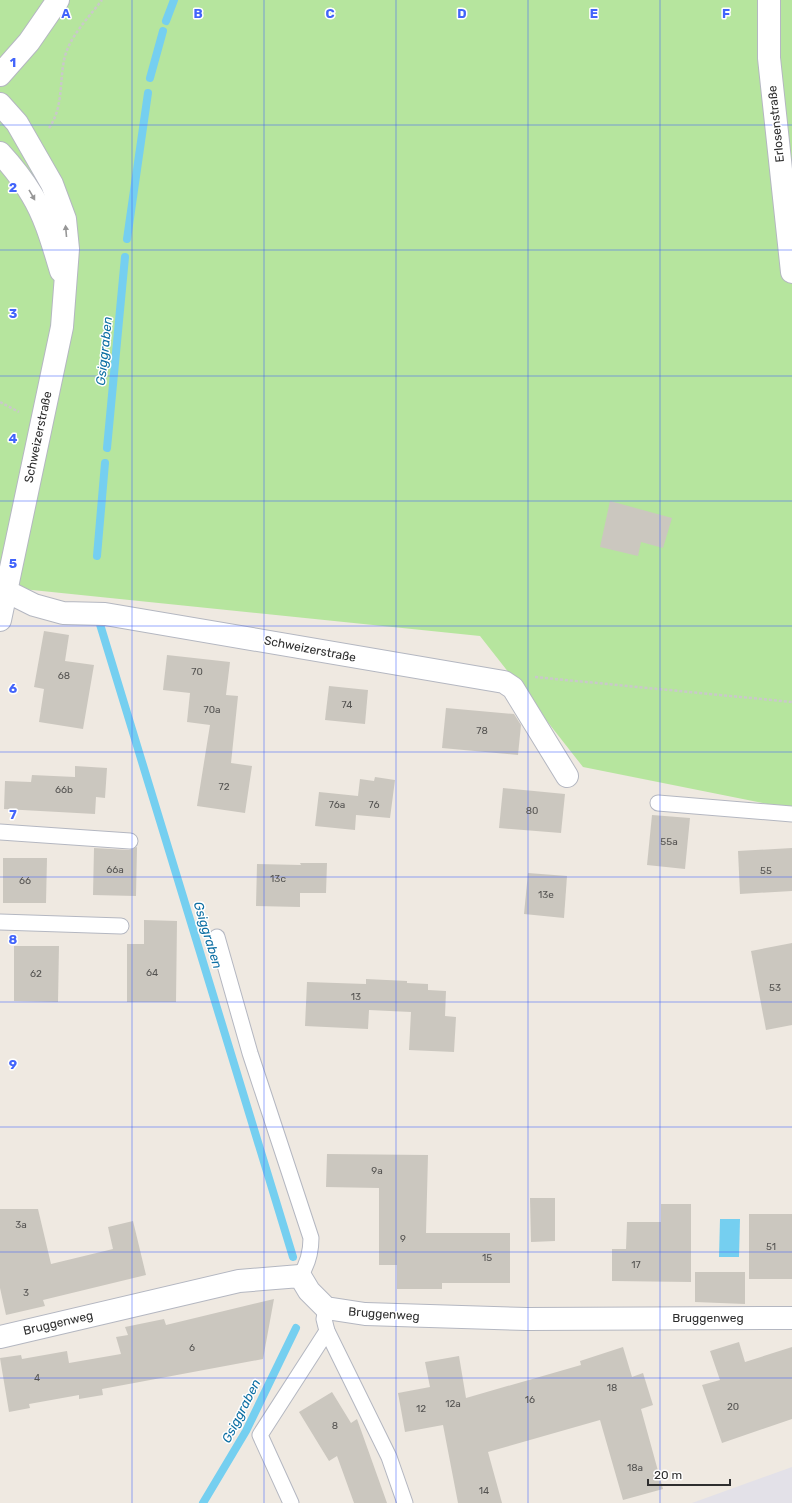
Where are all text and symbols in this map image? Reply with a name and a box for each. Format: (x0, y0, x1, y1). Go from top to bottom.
text: A (61, 6, 71, 21)
text: B (193, 6, 203, 21)
text: C (325, 6, 335, 21)
text: D (457, 6, 467, 21)
text: E (590, 6, 598, 21)
text: F (722, 6, 730, 21)
text: 1 (10, 55, 16, 70)
street label: Erlosenstraße (765, 84, 787, 163)
text: 2 (9, 180, 17, 195)
one-way arrow (28, 189, 35, 201)
one-way arrow (63, 225, 70, 237)
text: 3 (9, 306, 18, 321)
water label: Gsiggraben (93, 316, 116, 386)
street label: Schweizerstraße (21, 390, 55, 484)
text: 4 (9, 431, 18, 446)
text: 5 (9, 556, 17, 571)
street label: Schweizerstraße (263, 633, 357, 665)
house number: 70 (191, 666, 203, 678)
house number: 68 (58, 670, 70, 682)
text: 6 (9, 681, 18, 696)
house number: 74 (342, 699, 353, 711)
house number: 70a (204, 704, 221, 716)
house number: 78 (476, 725, 488, 737)
house number: 72 (219, 781, 230, 793)
house number: 66b (55, 784, 73, 796)
house number: 76a (329, 799, 345, 811)
house number: 76 (369, 799, 379, 811)
house number: 80 (526, 805, 538, 817)
text: 7 (9, 807, 17, 822)
house number: 55a (660, 836, 678, 848)
house number: 66a (106, 864, 124, 876)
house number: 55 (760, 865, 772, 877)
house number: 13c (270, 873, 286, 885)
house number: 66 (19, 875, 31, 887)
house number: 13e (538, 889, 554, 901)
water label: Gsiggraben (190, 900, 225, 971)
text: 8 (9, 932, 18, 947)
house number: 64 (146, 967, 158, 979)
house number: 62 (30, 968, 42, 980)
house number: 53 (769, 982, 781, 994)
house number: 13 (351, 991, 361, 1003)
text: 9 (9, 1057, 17, 1072)
house number: 9a (371, 1165, 383, 1177)
house number: 3a (15, 1219, 27, 1231)
house number: 9 (400, 1233, 406, 1245)
house number: 51 (766, 1241, 776, 1253)
house number: 15 (482, 1252, 492, 1264)
house number: 17 (631, 1259, 641, 1271)
house number: 3 (23, 1287, 29, 1299)
street label: Bruggenweg (348, 1305, 420, 1323)
street label: Bruggenweg (22, 1308, 94, 1338)
street label: Bruggenweg (672, 1311, 744, 1325)
house number: 6 (189, 1342, 195, 1354)
house number: 4 (34, 1372, 40, 1384)
water label: Gsiggraben (219, 1377, 264, 1446)
house number: 18 (607, 1382, 617, 1394)
house number: 16 (525, 1394, 535, 1406)
house number: 12a (445, 1398, 461, 1410)
house number: 20 (727, 1401, 739, 1413)
house number: 12 (416, 1403, 426, 1415)
house number: 8 (332, 1420, 338, 1432)
scale bar (648, 1461, 730, 1487)
house number: 18a (627, 1462, 643, 1474)
text: 20 m (654, 1468, 682, 1482)
house number: 14 (479, 1485, 489, 1497)

